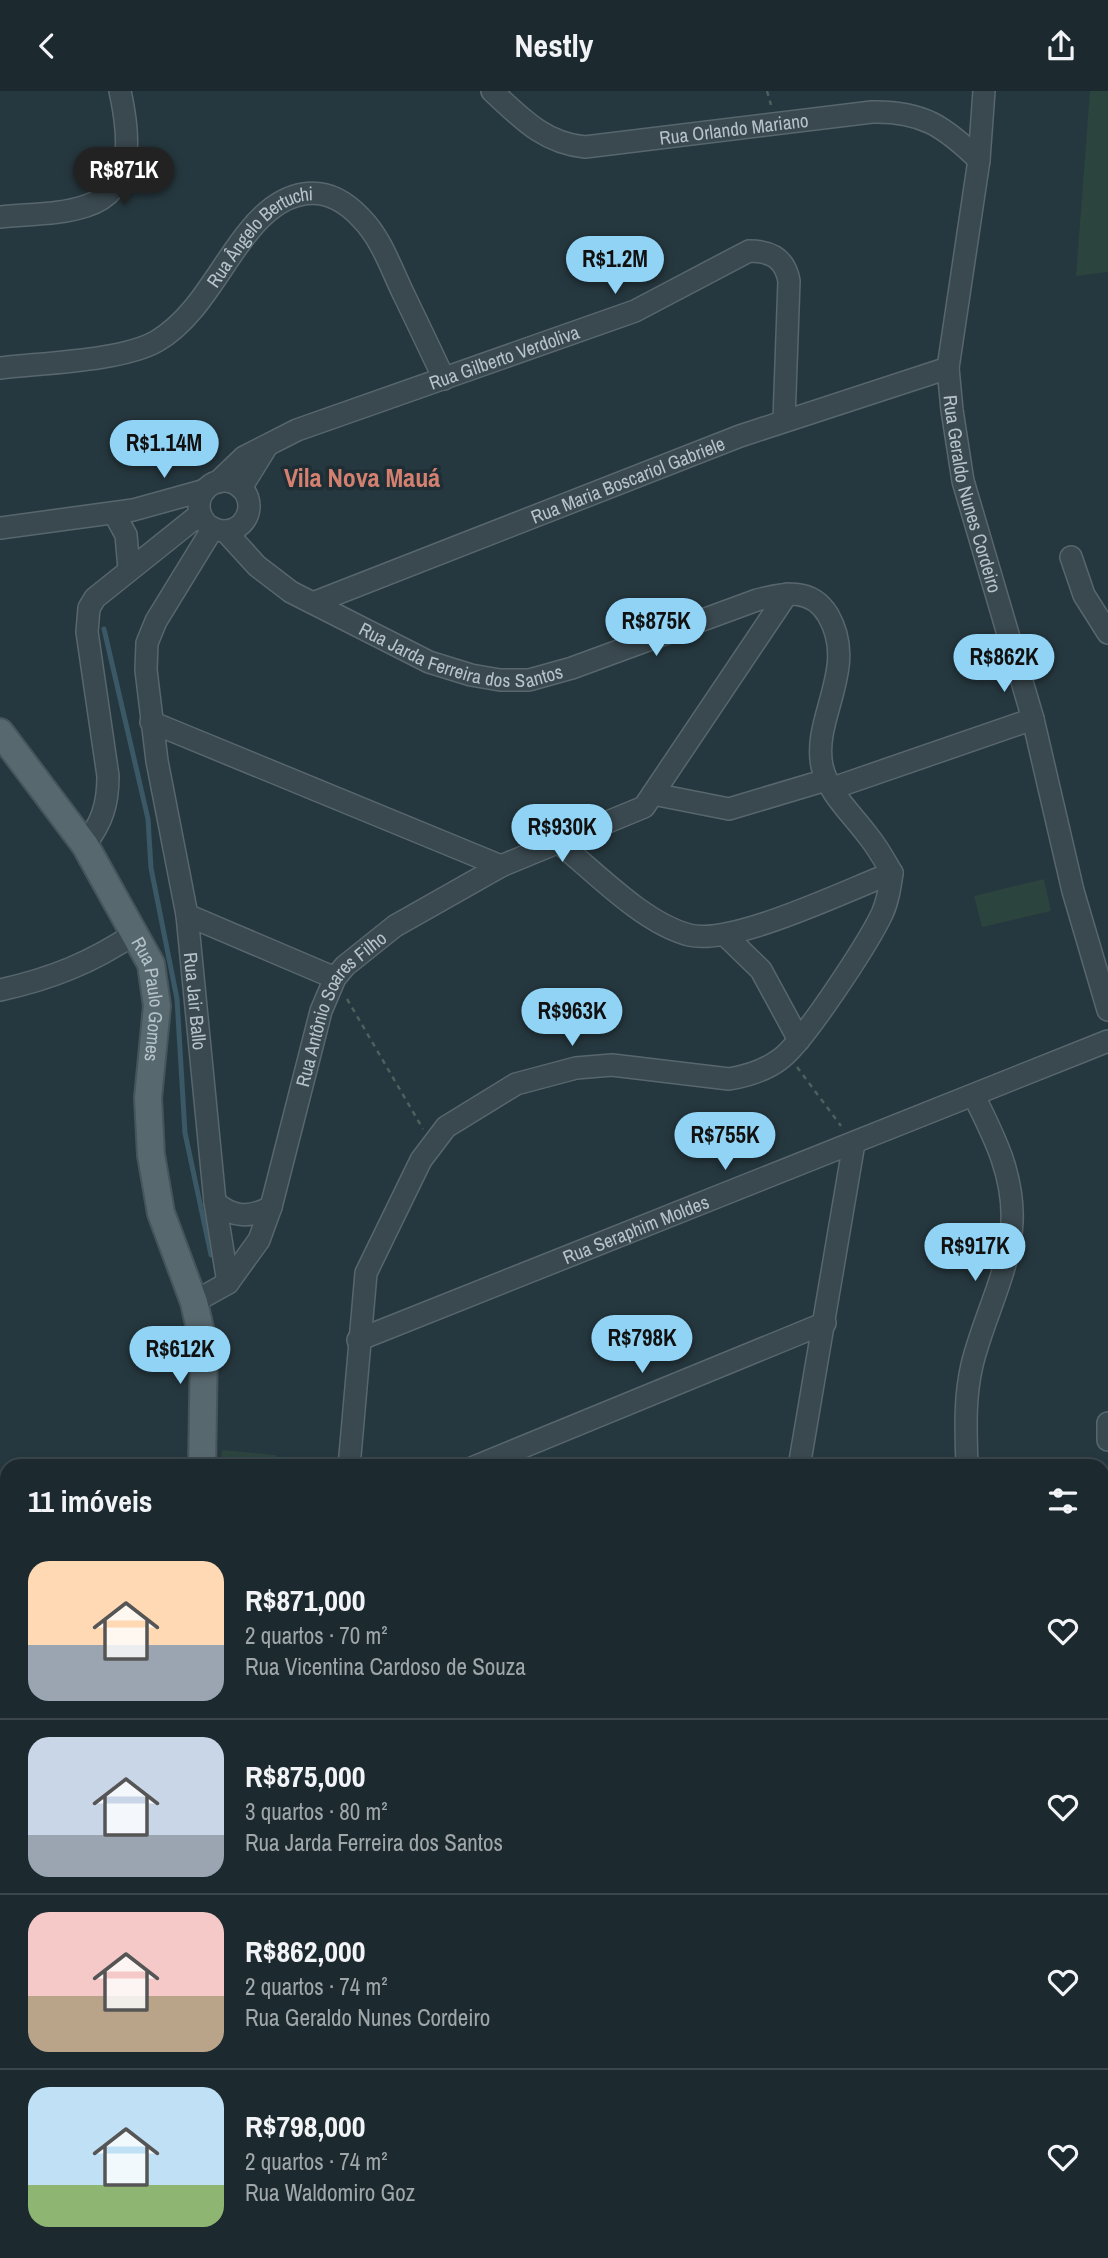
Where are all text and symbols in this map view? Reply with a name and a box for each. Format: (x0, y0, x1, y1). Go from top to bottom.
text: Nestly (515, 24, 593, 67)
icon: back (28, 27, 66, 65)
icon: share (1042, 27, 1080, 65)
street label: Rua Orlando Mariano (658, 107, 810, 151)
pin: R$871K (67, 148, 181, 207)
text: R$871K (89, 154, 159, 185)
street label: Rua Ângelo Bertuchi (200, 180, 313, 292)
pin: R$1.2M (558, 237, 672, 296)
text: R$1.2M (582, 243, 648, 274)
street label: Rua Gilberto Verdoliva (425, 319, 583, 396)
street label: Rua Geraldo Nunes Cordeiro (938, 394, 1008, 596)
pin: R$1.14M (99, 421, 229, 480)
text: R$1.14M (126, 427, 202, 458)
street label: Rua Maria Boscariol Gabriele (527, 430, 729, 530)
district label: Vila Nova Mauá (284, 460, 440, 495)
pin: R$875K (599, 599, 713, 658)
text: R$875K (621, 605, 691, 636)
street label: Rua Jarda Ferreira dos Santos (355, 616, 566, 694)
pin: R$862K (947, 635, 1061, 694)
text: R$862K (969, 641, 1039, 672)
pin: R$930K (505, 805, 619, 864)
text: R$930K (527, 811, 597, 842)
street label: Rua Antônio Soares Filho (289, 925, 392, 1089)
street label: Rua Paulo Gomes (125, 932, 170, 1063)
street label: Rua Jair Ballo (178, 951, 213, 1051)
pin: R$963K (515, 989, 629, 1048)
text: R$963K (537, 995, 607, 1026)
pin: R$755K (668, 1112, 782, 1172)
text: R$755K (690, 1119, 760, 1150)
street label: Rua Seraphim Moldes (559, 1188, 713, 1270)
pin: R$917K (918, 1223, 1032, 1283)
text: R$917K (940, 1230, 1010, 1261)
pin: R$798K (585, 1315, 699, 1375)
text: R$798K (607, 1322, 677, 1353)
pin: R$612K (123, 1327, 237, 1386)
text: R$612K (145, 1333, 215, 1364)
text: 11 imóveis (28, 1481, 152, 1521)
icon: filters (1044, 1482, 1082, 1520)
text: R$871,000 (245, 1580, 365, 1620)
icon: home (84, 1589, 168, 1673)
icon: heart (1044, 1612, 1082, 1650)
text: 2 quartos · 70 m² (245, 1620, 388, 1651)
text: Rua Vicentina Cardoso de Souza (245, 1651, 526, 1682)
text: R$875,000 (245, 1756, 365, 1796)
icon: home (84, 1765, 168, 1849)
icon: heart (1044, 1788, 1082, 1826)
text: 3 quartos · 80 m² (245, 1796, 388, 1827)
text: Rua Jarda Ferreira dos Santos (245, 1827, 503, 1858)
text: R$862,000 (245, 1931, 365, 1971)
icon: home (84, 1940, 168, 2024)
icon: heart (1044, 1963, 1082, 2001)
text: 2 quartos · 74 m² (245, 1971, 388, 2002)
text: Rua Geraldo Nunes Cordeiro (245, 2002, 490, 2033)
text: R$798,000 (245, 2106, 365, 2146)
icon: home (84, 2115, 168, 2199)
icon: heart (1044, 2138, 1082, 2176)
text: 2 quartos · 74 m² (245, 2146, 388, 2177)
text: Rua Waldomiro Goz (245, 2177, 415, 2208)

